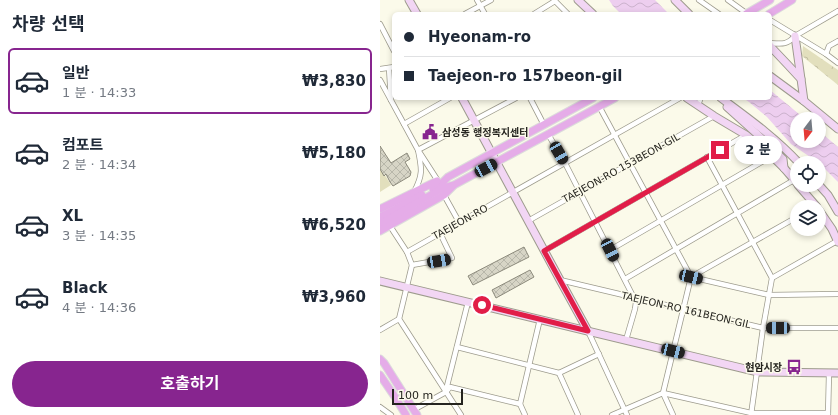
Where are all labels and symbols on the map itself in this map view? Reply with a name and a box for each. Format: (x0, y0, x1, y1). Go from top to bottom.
north arrow (790, 112, 826, 148)
public building icon: 삼성동 행정복지센터 (421, 123, 439, 141)
place label: 삼성동 행정복지센터 (442, 127, 528, 138)
street label: TAEJEON-RO 153BEON-GIL (559, 131, 682, 205)
callout: 2 분 (734, 136, 782, 164)
car (548, 140, 570, 166)
route end (711, 141, 729, 159)
car (473, 157, 499, 179)
street label: TAEJEON-RO (430, 202, 490, 242)
car (599, 237, 621, 263)
car (426, 253, 452, 269)
car (678, 268, 704, 286)
street label: TAEJEON-RO 161BEON-GIL (619, 290, 752, 330)
route start (473, 296, 491, 314)
car (766, 322, 790, 334)
car (660, 342, 686, 360)
bus stop icon: 현암시장 (785, 358, 803, 376)
place label: 현암시장 (745, 361, 782, 373)
scale bar (392, 387, 463, 406)

